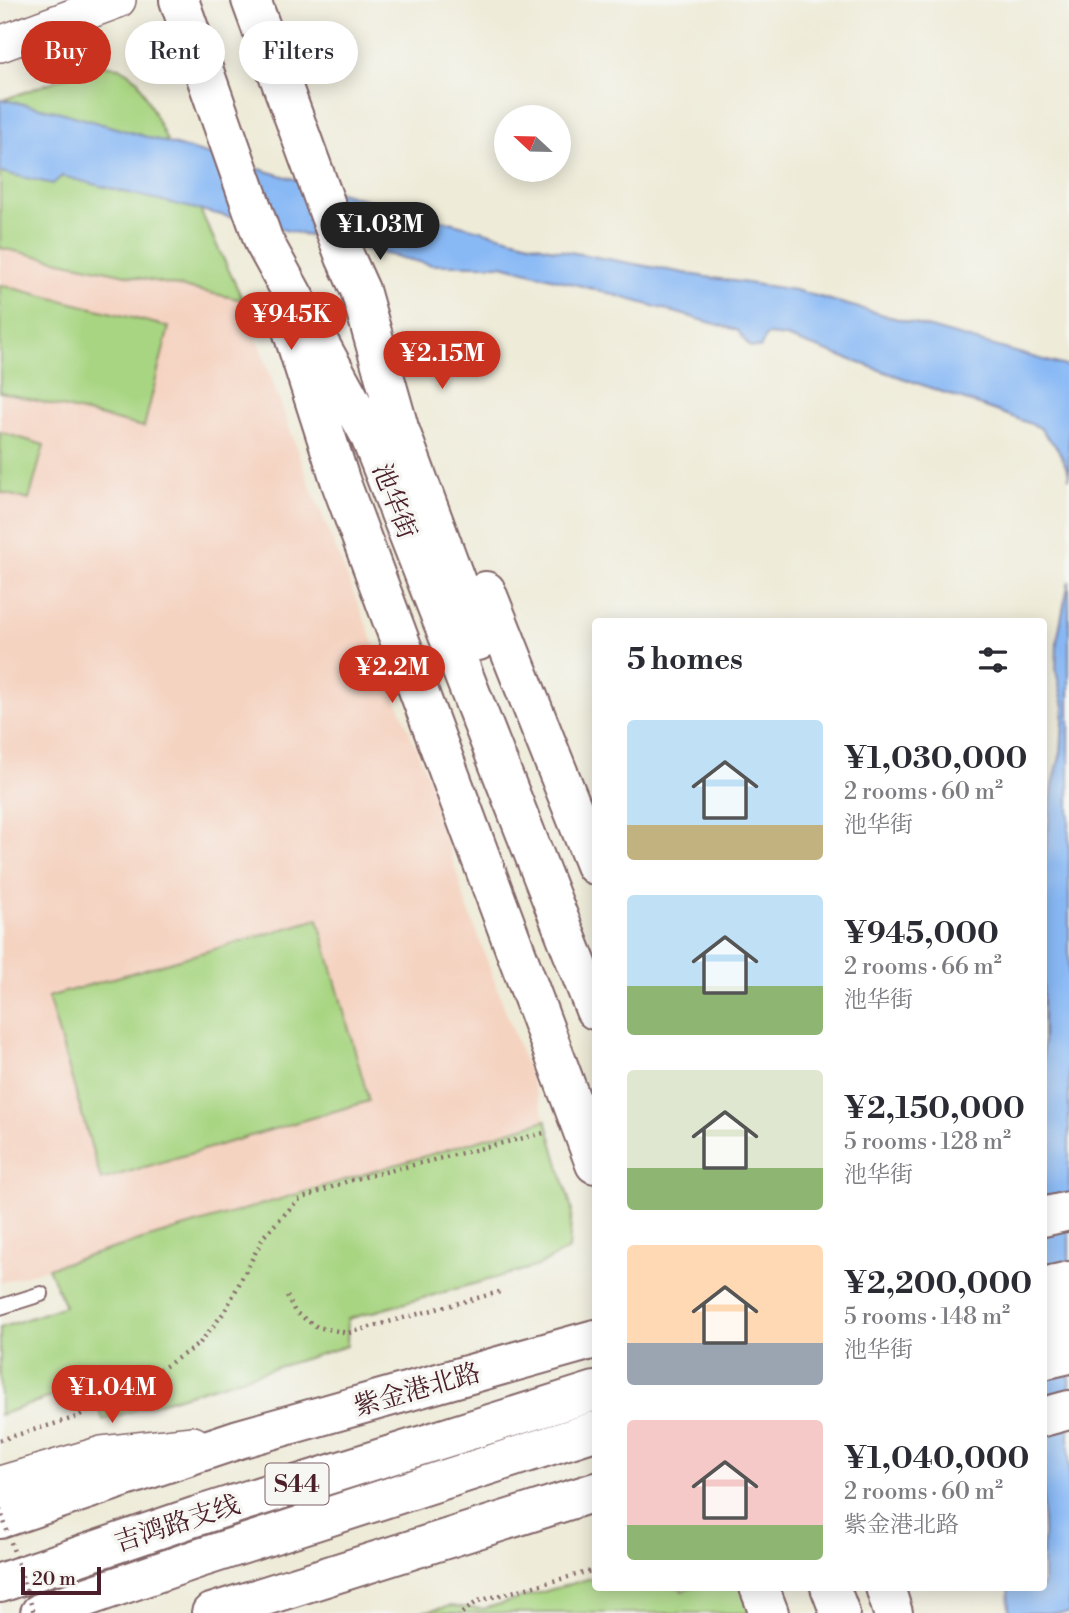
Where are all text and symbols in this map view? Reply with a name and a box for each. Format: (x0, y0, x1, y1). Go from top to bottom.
chip: Buy (21, 21, 111, 84)
chip: Rent (125, 21, 225, 84)
chip: Filters (239, 21, 358, 84)
north arrow (494, 105, 570, 182)
map controls (494, 105, 571, 182)
pin: ¥1.03M (323, 202, 437, 262)
text: ¥1.03M (336, 211, 424, 239)
pin: ¥945K (242, 292, 340, 352)
text: ¥945K (251, 301, 331, 329)
pin: ¥2.15M (385, 332, 499, 391)
text: ¥2.15M (399, 340, 485, 368)
street label: 池华街 (365, 459, 423, 544)
text: 5 homes (627, 641, 743, 679)
icon: filters (974, 641, 1012, 679)
pin: ¥2.2M (343, 646, 441, 705)
text: ¥2.2M (355, 654, 429, 682)
text: ¥1,030,000 (844, 740, 1027, 778)
icon: home (683, 748, 767, 832)
text: 2 rooms · 60 m² (844, 778, 1003, 806)
text: 池华街 (844, 811, 913, 839)
text: ¥945,000 (844, 915, 999, 953)
icon: home (683, 923, 767, 1007)
text: 2 rooms · 66 m² (844, 953, 1002, 981)
text: 池华街 (844, 986, 913, 1014)
text: ¥2,150,000 (844, 1090, 1025, 1128)
icon: home (683, 1098, 767, 1182)
text: 5 rooms · 128 m² (844, 1128, 1011, 1156)
text: 池华街 (844, 1161, 913, 1189)
text: ¥2,200,000 (844, 1265, 1032, 1303)
icon: home (683, 1273, 767, 1357)
text: 5 rooms · 148 m² (844, 1303, 1010, 1331)
text: 池华街 (844, 1336, 913, 1364)
street label: 紫金港北路 (350, 1357, 484, 1423)
pin: ¥1.04M (55, 1366, 169, 1425)
text: ¥1.04M (68, 1374, 156, 1402)
text: ¥1,040,000 (844, 1440, 1029, 1478)
icon: home (683, 1448, 767, 1532)
road number: S44 (266, 1464, 328, 1504)
text: 2 rooms · 60 m² (844, 1478, 1003, 1506)
street label: 吉鸿路支线 (111, 1489, 244, 1559)
text: 紫金港北路 (844, 1511, 959, 1539)
scale bar (21, 1564, 102, 1596)
text: 20 m (32, 1567, 76, 1591)

